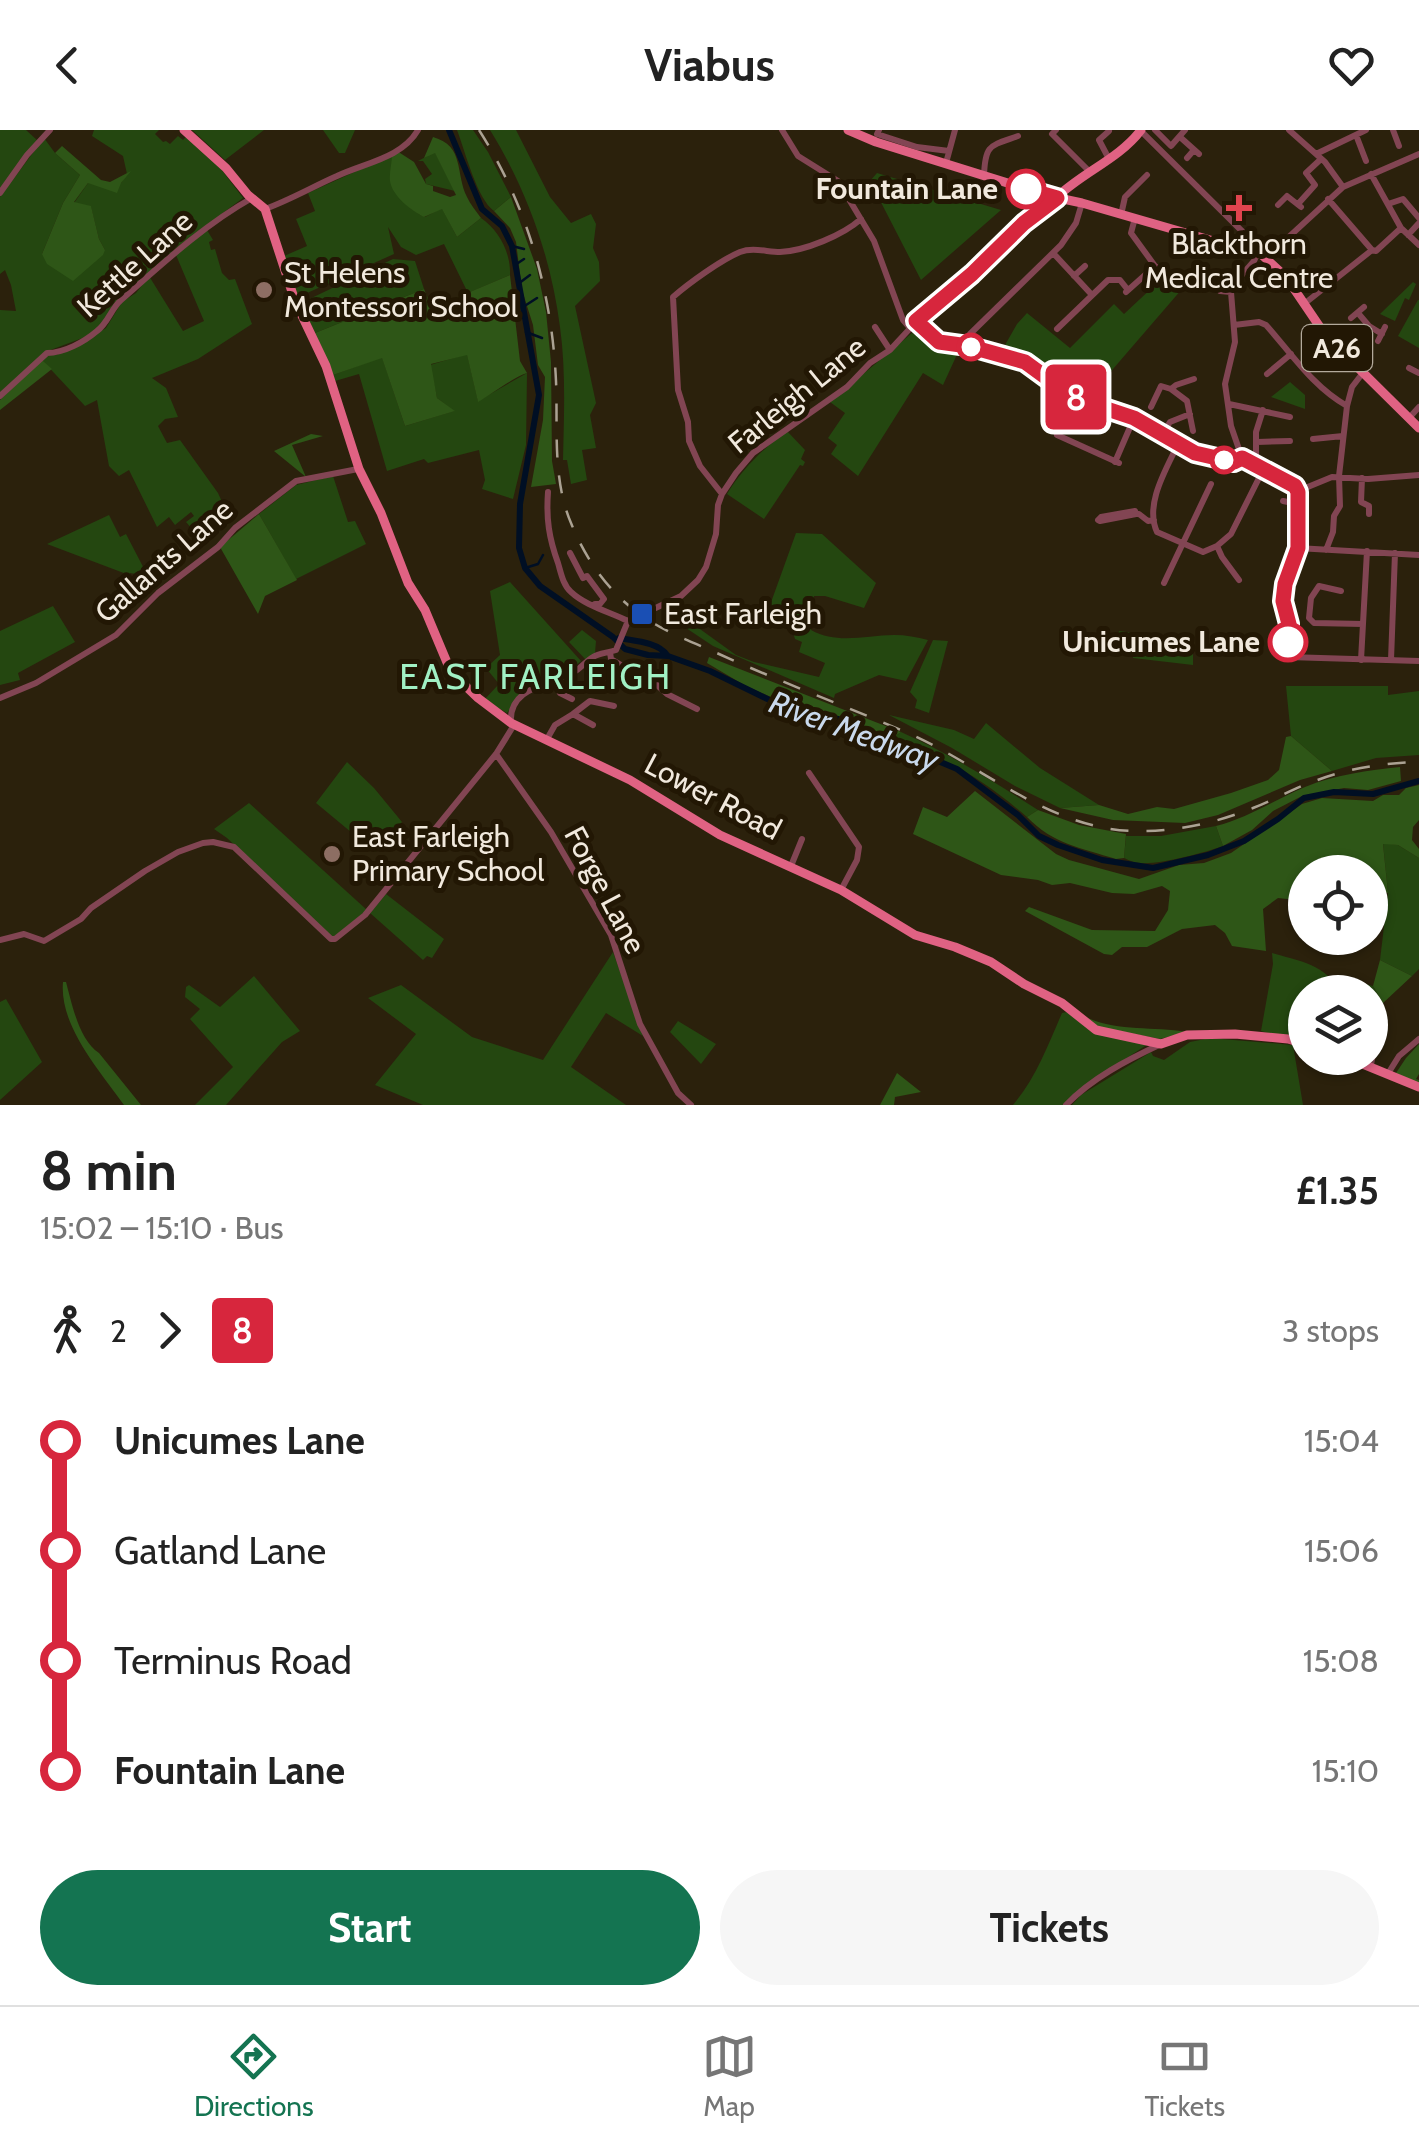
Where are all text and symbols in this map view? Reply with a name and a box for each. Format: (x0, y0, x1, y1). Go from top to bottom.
icon: back (40, 38, 95, 93)
text: Viabus (644, 38, 775, 92)
icon: heart (1324, 38, 1379, 93)
place label: Fountain Lane (816, 170, 998, 207)
marker: Fountain Lane (1007, 170, 1045, 208)
marker: Blackthorn Medical Centre (1226, 195, 1252, 221)
street label: Kettle Lane (69, 202, 200, 325)
place label: Blackthorn Medical Centre (1145, 225, 1333, 296)
place label: St Helens Montessori School (284, 254, 518, 325)
marker: St Helens Montessori School (253, 279, 275, 301)
road number: A26 (1302, 325, 1372, 371)
street label: Farleigh Lane (721, 328, 873, 461)
unlabelled marker (958, 334, 984, 360)
line badge: 8 (1044, 364, 1108, 430)
text: 8 (1065, 376, 1087, 419)
unlabelled marker (1211, 447, 1237, 473)
street label: Gallants Lane (87, 491, 240, 631)
place label: East Farleigh (664, 595, 822, 632)
marker: East Farleigh (629, 601, 655, 627)
place label: Unicumes Lane (1062, 623, 1260, 660)
marker: Unicumes Lane (1269, 623, 1307, 661)
district label: EAST FARLEIGH (399, 655, 673, 698)
water label: River Medway (764, 682, 945, 780)
street label: Lower Road (639, 745, 788, 848)
place label: East Farleigh Primary School (352, 818, 544, 889)
street label: Forge Lane (557, 820, 654, 960)
marker: East Farleigh Primary School (321, 843, 343, 865)
map controls (1288, 855, 1388, 1075)
button: locate (1288, 855, 1388, 955)
button: layers (1288, 975, 1388, 1075)
text: 8 min (40, 1137, 177, 1204)
text: £1.35 (1296, 1167, 1379, 1214)
text: 15:02 – 15:10 · Bus (40, 1208, 283, 1247)
icon: walk (40, 1303, 95, 1358)
icon: forward (142, 1303, 197, 1358)
text: 8 (232, 1309, 253, 1352)
text: 2 (110, 1311, 127, 1350)
text: 3 stops (1282, 1311, 1379, 1350)
text: Unicumes Lane (114, 1417, 365, 1464)
text: 15:04 (1304, 1421, 1379, 1460)
text: Gatland Lane (114, 1527, 326, 1574)
text: 15:06 (1304, 1531, 1379, 1570)
text: Terminus Road (114, 1637, 352, 1684)
text: 15:08 (1303, 1641, 1379, 1680)
text: Fountain Lane (114, 1747, 345, 1794)
text: 15:10 (1312, 1751, 1379, 1790)
button: Start (40, 1870, 700, 1985)
button: Tickets (720, 1870, 1379, 1985)
tab: Directions (194, 2029, 314, 2123)
tab: Map (702, 2029, 757, 2123)
tab: Tickets (1144, 2029, 1225, 2123)

